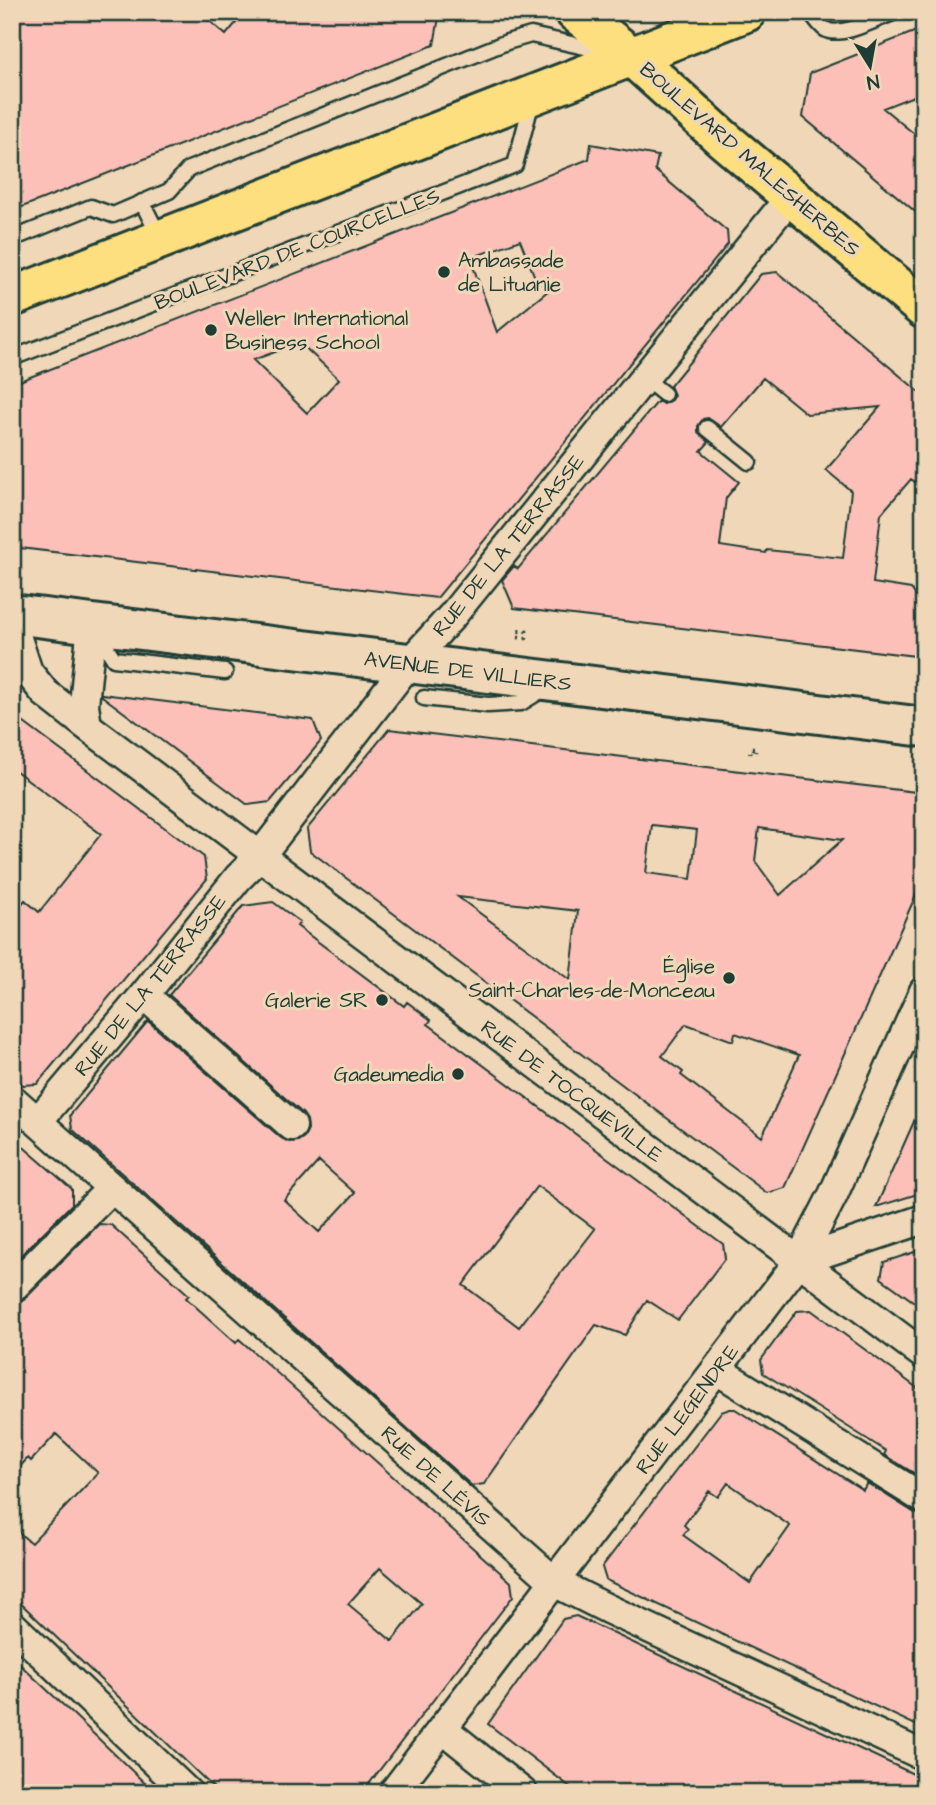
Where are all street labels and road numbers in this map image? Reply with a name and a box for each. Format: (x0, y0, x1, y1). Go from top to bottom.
street label: BOULEVARD MALESHERBES (633, 55, 866, 263)
street label: BOULEVARD DE COURCELLES (150, 181, 444, 317)
street label: RUE DE LA TERRASSE (426, 448, 591, 643)
street label: AVENUE DE VILLIERS (363, 644, 573, 699)
street label: RUE DE LA TERRASSE (68, 888, 233, 1083)
street label: RUE DE TOCQUEVILLE (475, 1013, 669, 1170)
street label: RUE LEGENDRE (629, 1338, 746, 1480)
street label: RUE DE LÉVIS (374, 1419, 497, 1534)

